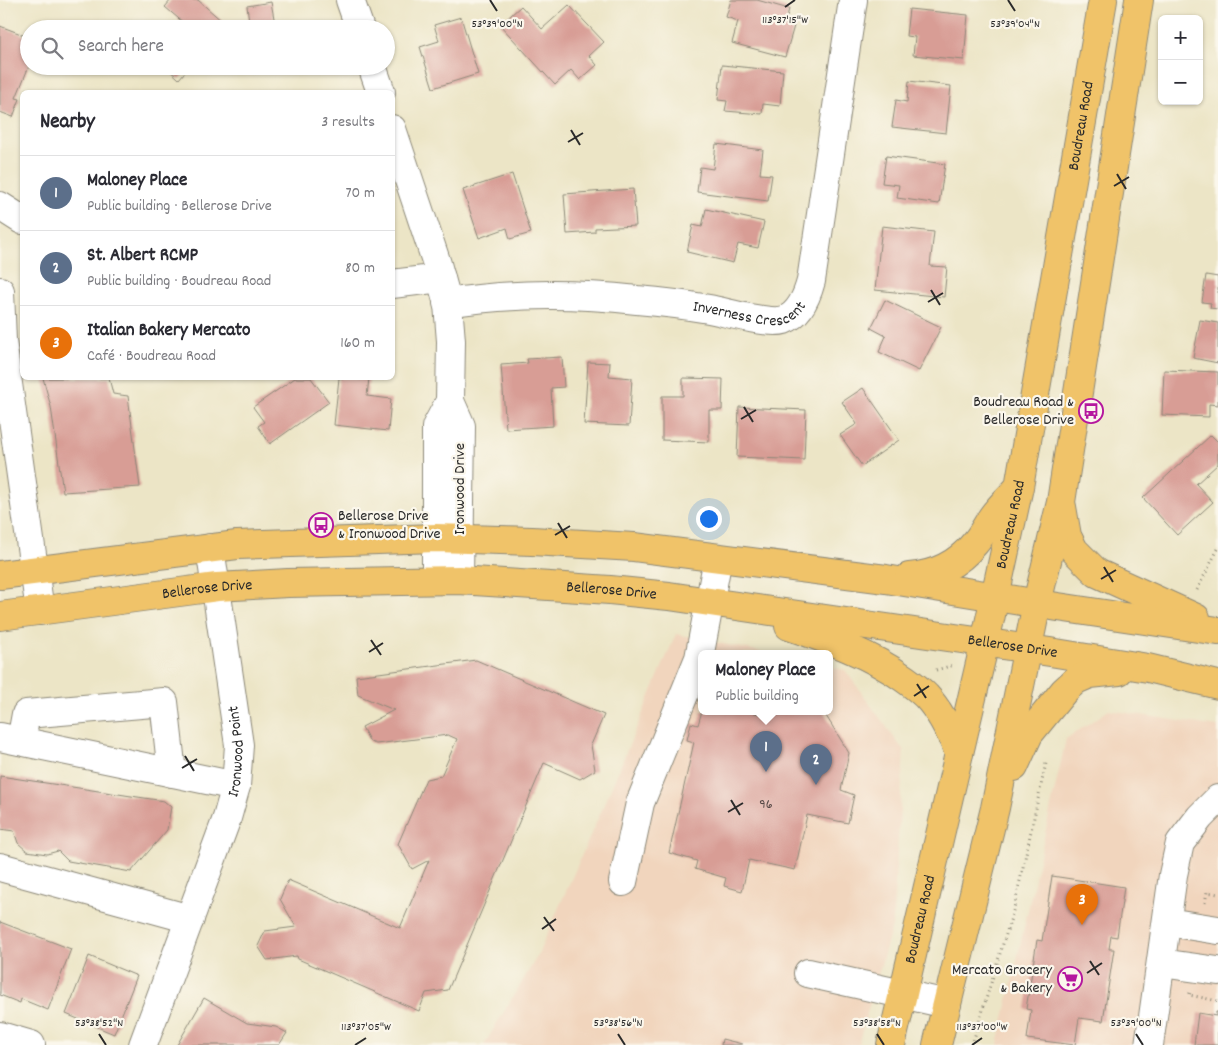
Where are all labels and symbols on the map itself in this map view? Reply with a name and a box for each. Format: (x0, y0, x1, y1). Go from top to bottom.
text: 113°37'15"W (762, 12, 808, 29)
text: 53°39'00"N (471, 16, 523, 33)
text: 53°39'04"N (990, 16, 1040, 33)
street label: Boudreau Road (1062, 79, 1100, 172)
street label: Inverness Crescent (691, 295, 812, 333)
place label: Boudreau Road & Bellerose Drive (973, 391, 1074, 432)
bus stop icon: Boudreau Road & Bellerose Drive (1078, 398, 1104, 424)
street label: Ironwood Drive (449, 443, 472, 535)
street label: Boudreau Road (990, 479, 1031, 571)
place label: Bellerose Drive & Ironwood Drive (338, 505, 441, 546)
your location (696, 506, 722, 532)
bus stop icon: Bellerose Drive & Ironwood Drive (308, 512, 334, 538)
street label: Bellerose Drive (161, 574, 253, 606)
street label: Bellerose Drive (566, 576, 658, 606)
street label: Bellerose Drive (966, 629, 1059, 665)
street label: Ironwood Point (222, 704, 251, 800)
pin: 1 (750, 731, 782, 772)
pin: 2 (800, 744, 832, 785)
house number: 96 (759, 795, 773, 815)
street label: Boudreau Road (899, 873, 942, 966)
pin: 3 (1066, 884, 1098, 925)
place label: Mercato Grocery & Bakery (952, 959, 1053, 1000)
supermarket icon: Mercato Grocery & Bakery (1057, 966, 1083, 992)
text: 53°38'52"N (75, 1015, 123, 1032)
text: 53°38'56"N (594, 1015, 643, 1032)
text: 53°38'58"N (853, 1015, 901, 1032)
text: 53°39'00"N (1110, 1015, 1162, 1032)
text: 113°37'05"W (341, 1019, 391, 1036)
text: 113°37'00"W (957, 1019, 1008, 1036)

